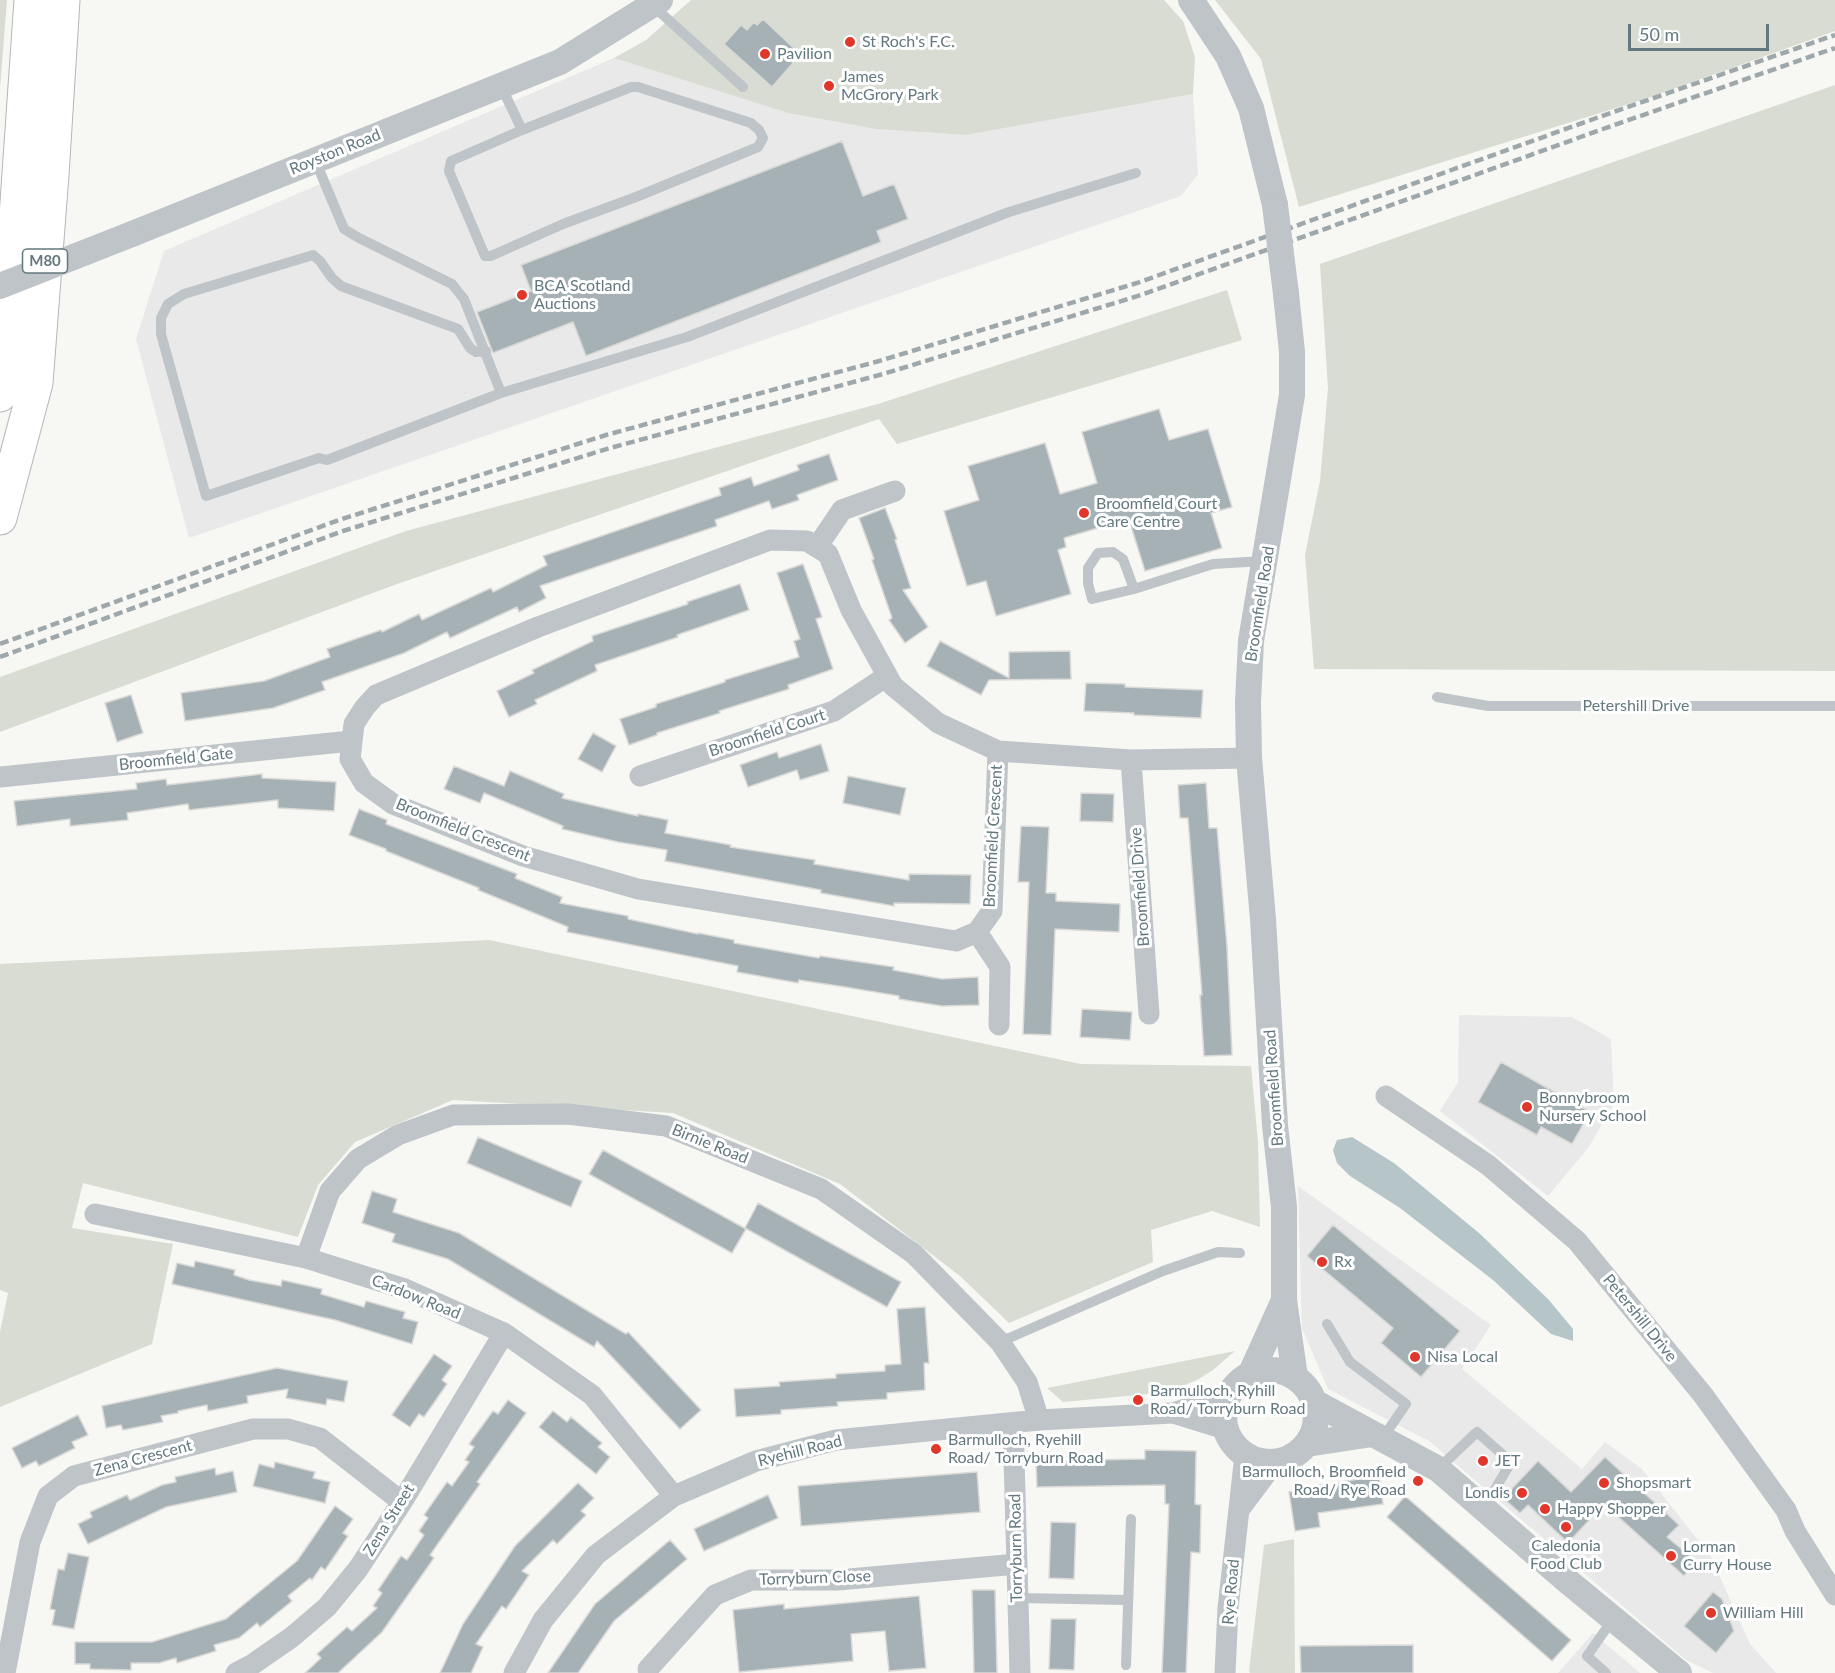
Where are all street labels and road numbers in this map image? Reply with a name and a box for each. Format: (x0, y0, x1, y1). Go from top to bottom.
street label: Royston Road (287, 125, 383, 179)
road number: M80 (22, 249, 68, 273)
street label: Broomfield Road (1241, 545, 1279, 663)
street label: Petershill Drive (1583, 696, 1689, 716)
street label: Broomfield Court (706, 705, 828, 761)
street label: Broomfield Gate (118, 743, 234, 775)
street label: Broomfield Crescent (980, 764, 1006, 908)
street label: Broomfield Crescent (393, 794, 533, 866)
street label: Broomfield Drive (1126, 827, 1154, 947)
street label: Broomfield Road (1260, 1029, 1288, 1147)
street label: Birnie Road (669, 1120, 751, 1168)
street label: Cardow Road (369, 1270, 463, 1324)
street label: Petershill Drive (1599, 1270, 1681, 1366)
street label: Ryehill Road (756, 1431, 844, 1471)
street label: Zena Crescent (92, 1436, 194, 1480)
street label: Zena Street (359, 1481, 419, 1559)
street label: Torryburn Road (1005, 1494, 1027, 1602)
street label: Rye Road (1219, 1558, 1243, 1626)
street label: Torryburn Close (759, 1566, 871, 1590)

